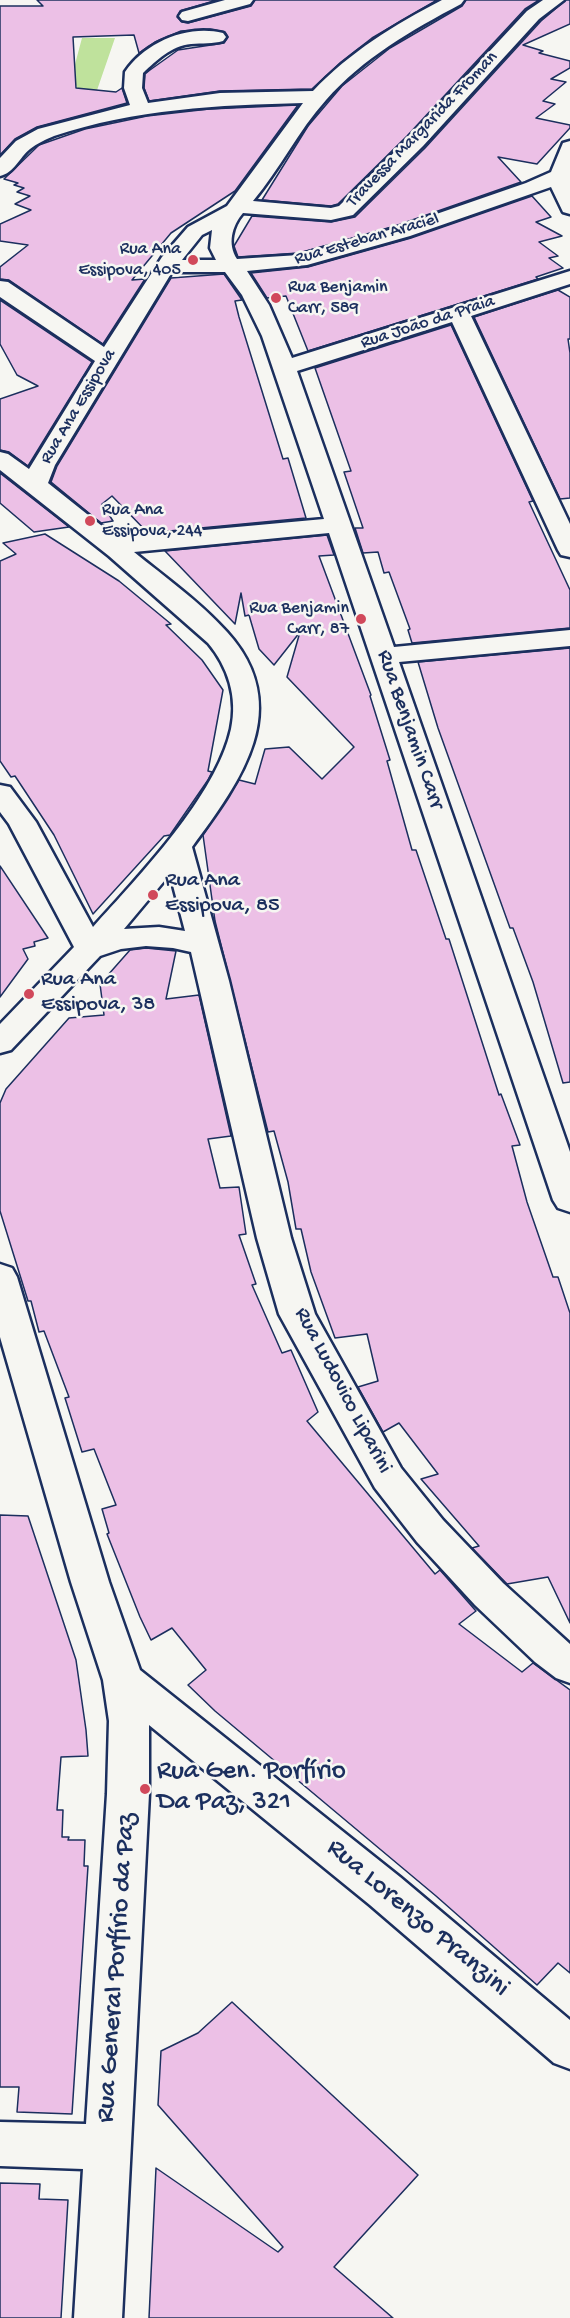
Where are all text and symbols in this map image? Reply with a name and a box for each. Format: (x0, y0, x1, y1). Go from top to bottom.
street label: Travessa Margarida Froman (343, 48, 503, 212)
street label: Rua Esteban Araciel (292, 209, 442, 271)
place label: Rua Ana Essipova, 405 (78, 239, 181, 282)
marker: Rua Ana Essipova, 405 (186, 253, 200, 267)
place label: Rua Benjamin Carr, 589 (288, 277, 388, 320)
marker: Rua Benjamin Carr, 589 (269, 291, 283, 305)
street label: Rua João da Praia (358, 291, 498, 355)
street label: Rua Ana Essipova (36, 346, 122, 468)
place label: Rua Ana Essipova, 244 (102, 500, 202, 542)
marker: Rua Ana Essipova, 244 (83, 514, 97, 528)
place label: Rua Benjamin Carr, 87 (249, 598, 349, 640)
marker: Rua Benjamin Carr, 87 (354, 612, 368, 626)
street label: Rua Benjamin Carr (369, 647, 449, 813)
place label: Rua Ana Essipova, 85 (165, 869, 280, 920)
marker: Rua Ana Essipova, 85 (146, 888, 160, 902)
place label: Rua Ana Essipova, 38 (41, 968, 155, 1020)
marker: Rua Ana Essipova, 38 (22, 987, 36, 1001)
street label: Rua Ludovico Liparini (287, 1303, 397, 1479)
place label: Rua Gen. Porfírio Da Paz, 321 (157, 1757, 346, 1820)
marker: Rua Gen. Porfírio Da Paz, 321 (138, 1782, 152, 1796)
street label: Rua General Porfírio da Paz (91, 1812, 145, 2124)
street label: Rua Lorenzo Pranzini (319, 1833, 515, 2005)

